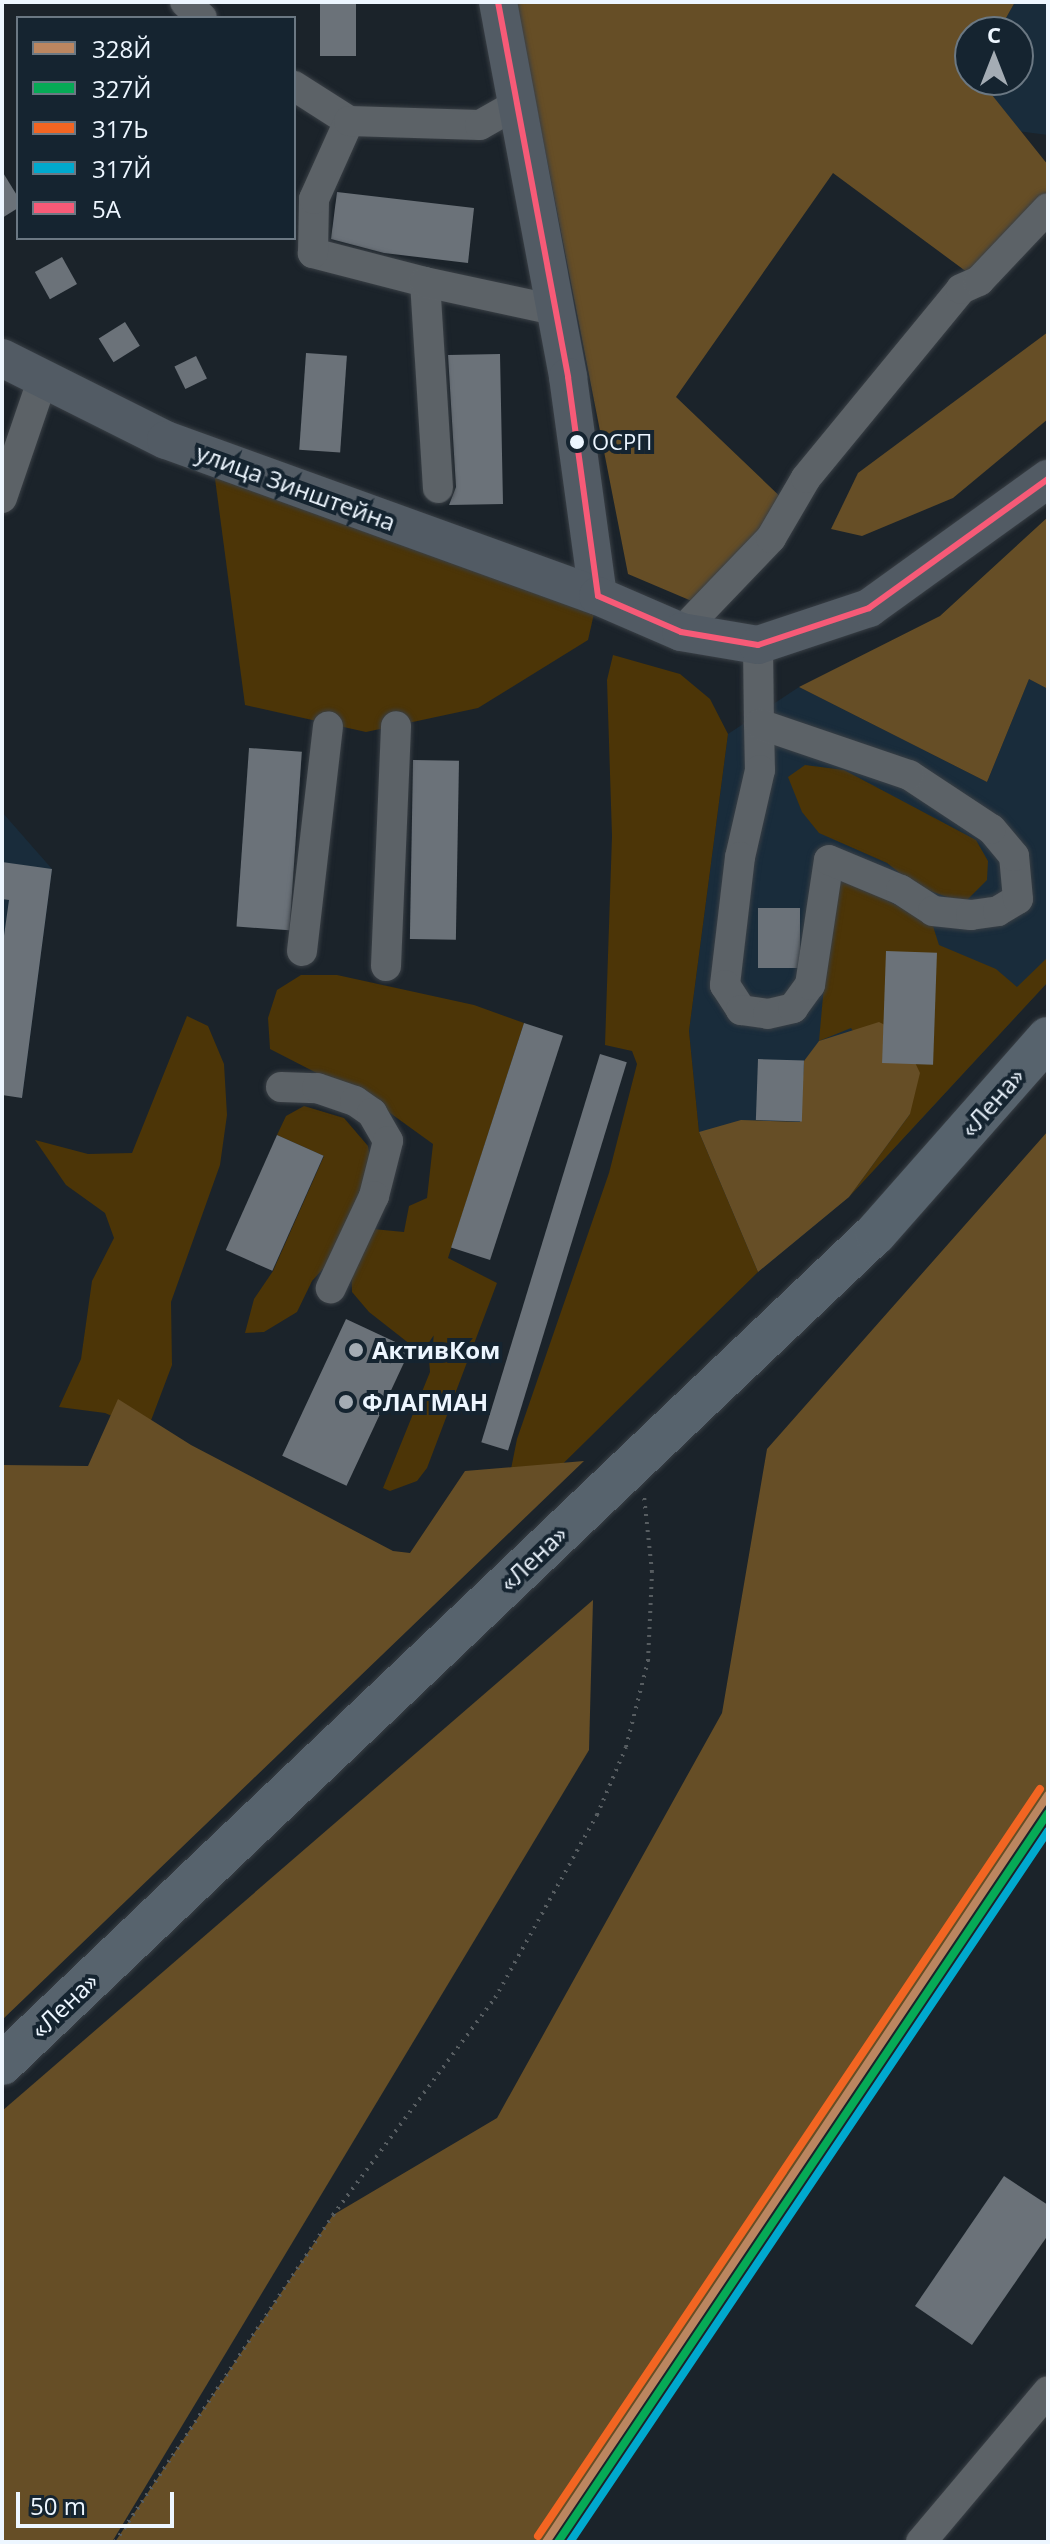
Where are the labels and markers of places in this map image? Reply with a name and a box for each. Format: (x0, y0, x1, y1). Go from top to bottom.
place label: ОСРП (592, 429, 652, 455)
marker: ОСРП (569, 434, 585, 450)
place label: АктивКом (372, 1336, 500, 1364)
marker: АктивКом (347, 1341, 365, 1359)
place label: ФЛАГМАН (362, 1388, 488, 1416)
marker: ФЛАГМАН (337, 1393, 355, 1411)

